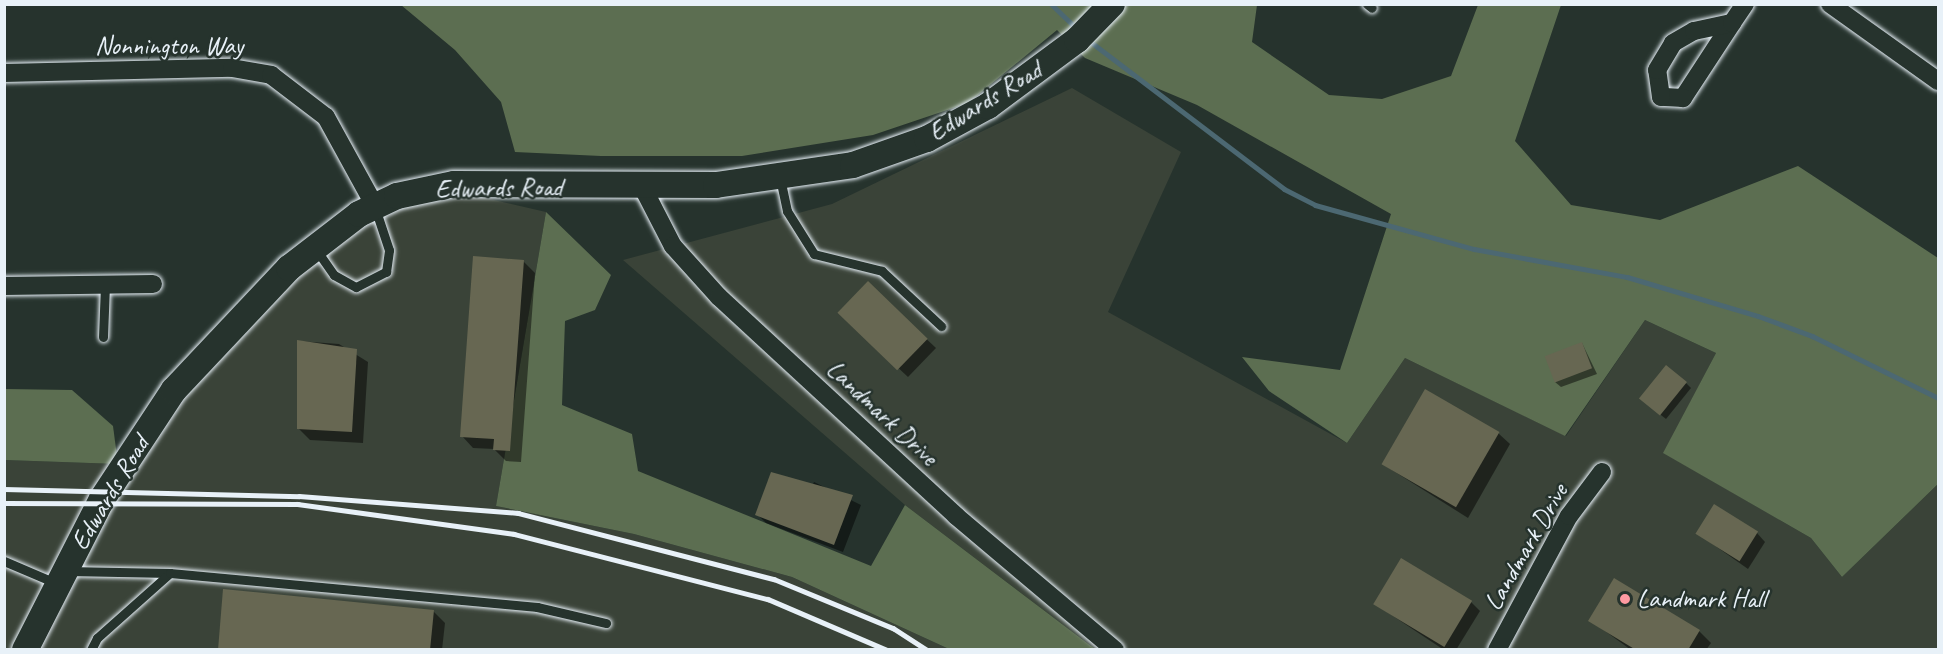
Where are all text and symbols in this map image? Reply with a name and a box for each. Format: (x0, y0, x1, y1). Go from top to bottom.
street label: Nonnington Way (95, 30, 243, 62)
street label: Edwards Road (923, 54, 1047, 148)
street label: Edwards Road (435, 171, 563, 205)
street label: Landmark Drive (820, 353, 944, 473)
street label: Edwards Road (64, 431, 156, 555)
street label: Landmark Drive (1477, 478, 1575, 616)
place label: Landmark Hall (1637, 583, 1766, 615)
marker: Landmark Hall (1618, 592, 1632, 606)

